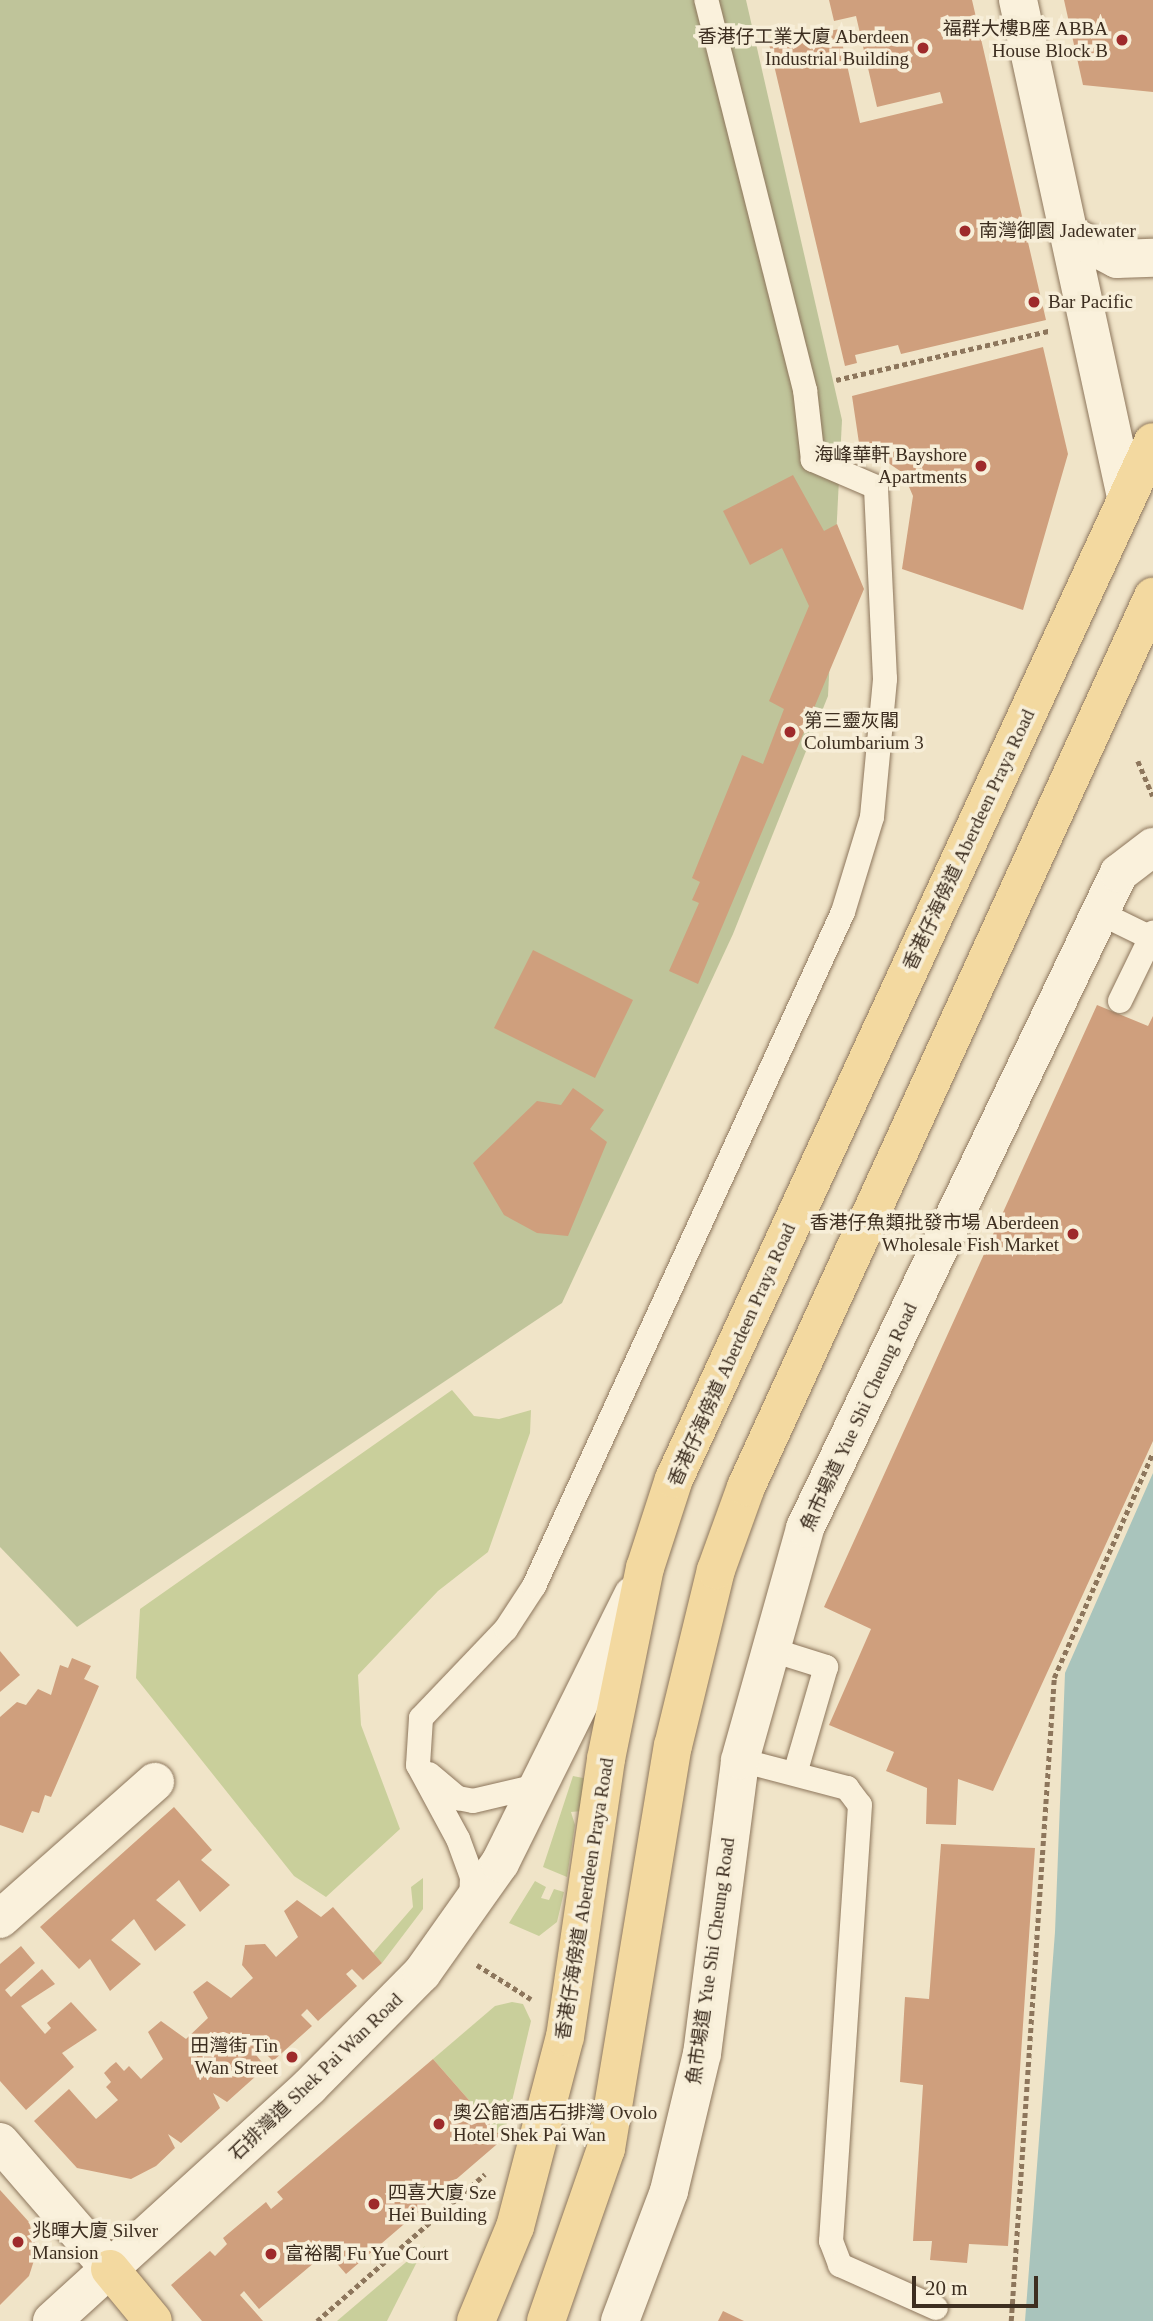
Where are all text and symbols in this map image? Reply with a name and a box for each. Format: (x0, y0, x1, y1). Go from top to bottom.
place label: 福群大樓B座 ABBA House Block B (943, 18, 1108, 62)
place label: 香港仔工業大廈 Aberdeen Industrial Building (697, 26, 909, 70)
marker: 福群大樓B座 ABBA House Block B (1114, 32, 1130, 48)
marker: 香港仔工業大廈 Aberdeen Industrial Building (915, 40, 931, 56)
place label: 南灣御園 Jadewater (979, 220, 1136, 242)
marker: 南灣御園 Jadewater (957, 223, 973, 239)
place label: Bar Pacific (1048, 291, 1133, 313)
marker: Bar Pacific (1026, 294, 1042, 310)
place label: 海峰華軒 Bayshore Apartments (814, 444, 967, 488)
marker: 海峰華軒 Bayshore Apartments (973, 458, 989, 474)
street label: 香港仔海傍道 Aberdeen Praya Road (898, 706, 1040, 974)
place label: 第三靈灰閣 Columbarium 3 (804, 710, 924, 754)
marker: 第三靈灰閣 Columbarium 3 (782, 724, 798, 740)
place label: 香港仔魚類批發市場 Aberdeen Wholesale Fish Market (809, 1212, 1059, 1256)
street label: 香港仔海傍道 Aberdeen Praya Road (664, 1220, 800, 1490)
marker: 香港仔魚類批發市場 Aberdeen Wholesale Fish Market (1065, 1226, 1081, 1242)
street label: 魚市場道 Yue Shi Cheung Road (796, 1299, 922, 1535)
street label: 香港仔海傍道 Aberdeen Praya Road (551, 1756, 619, 2042)
street label: 魚市場道 Yue Shi Cheung Road (682, 1836, 740, 2086)
street label: 石排灣道 Shek Pai Wan Road (225, 1988, 407, 2166)
place label: 田灣街 Tin Wan Street (191, 2035, 278, 2079)
marker: 田灣街 Tin Wan Street (284, 2049, 300, 2065)
place label: 奧公館酒店石排灣 Ovolo Hotel Shek Pai Wan (453, 2102, 657, 2146)
marker: 奧公館酒店石排灣 Ovolo Hotel Shek Pai Wan (431, 2116, 447, 2132)
place label: 四喜大廈 Sze Hei Building (388, 2182, 496, 2226)
marker: 四喜大廈 Sze Hei Building (366, 2196, 382, 2212)
place label: 兆暉大廈 Silver Mansion (32, 2220, 158, 2264)
marker: 兆暉大廈 Silver Mansion (10, 2234, 26, 2250)
place label: 富裕閣 Fu Yue Court (285, 2243, 449, 2265)
marker: 富裕閣 Fu Yue Court (263, 2246, 279, 2262)
scale bar (915, 2262, 1041, 2306)
text: 20 m (925, 2276, 968, 2300)

